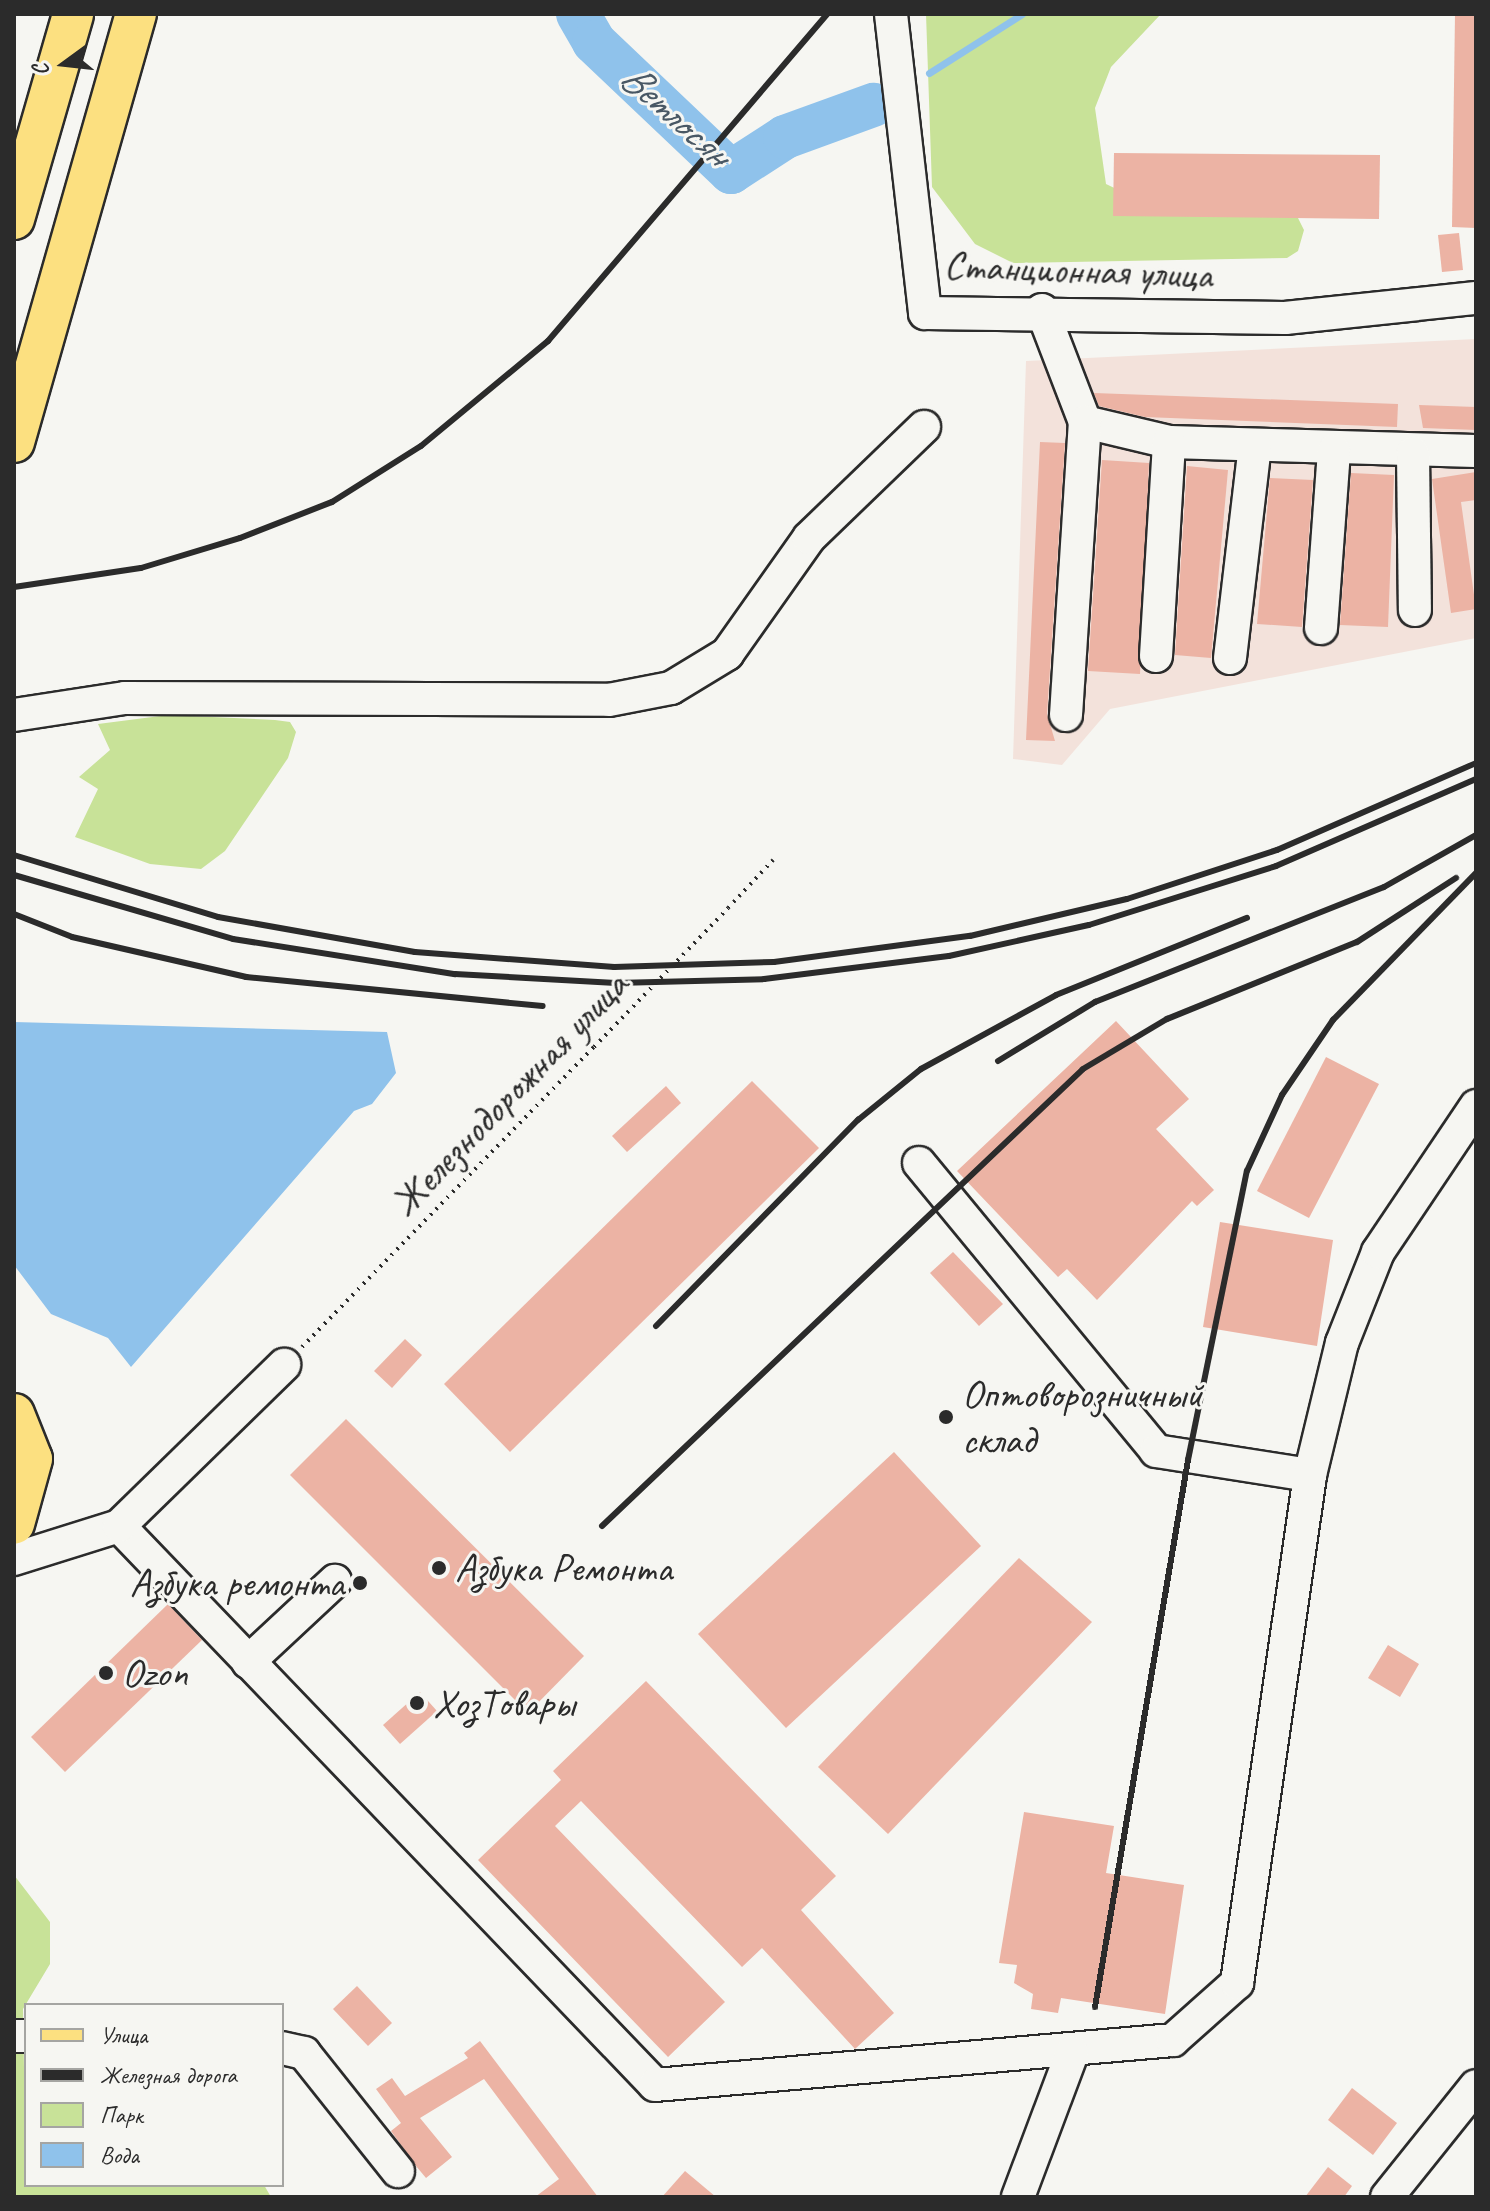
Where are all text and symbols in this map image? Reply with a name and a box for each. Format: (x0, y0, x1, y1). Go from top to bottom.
north arrow (24, 24, 104, 104)
water label: Ветлосян (610, 53, 740, 177)
text: С (26, 61, 56, 79)
street label: Станционная улица (942, 241, 1214, 299)
street label: Железнодорожная улица (379, 960, 639, 1228)
place label: Оптоворозничный склад (962, 1370, 1202, 1464)
marker: Оптоворозничный склад (937, 1408, 955, 1426)
place label: Азбука Ремонта (455, 1544, 671, 1592)
place label: Азбука ремонта (129, 1559, 344, 1607)
marker: Азбука Ремонта (430, 1559, 448, 1577)
marker: Азбука ремонта (351, 1574, 369, 1592)
place label: Ozon (122, 1649, 188, 1697)
marker: Ozon (97, 1664, 115, 1682)
place label: ХозТовары (433, 1679, 575, 1727)
marker: ХозТовары (408, 1694, 426, 1712)
legend (24, 2003, 284, 2187)
text: Улица (100, 2020, 148, 2050)
text: Железная дорога (100, 2060, 237, 2090)
text: Парк (100, 2100, 143, 2130)
text: Вода (100, 2140, 139, 2170)

